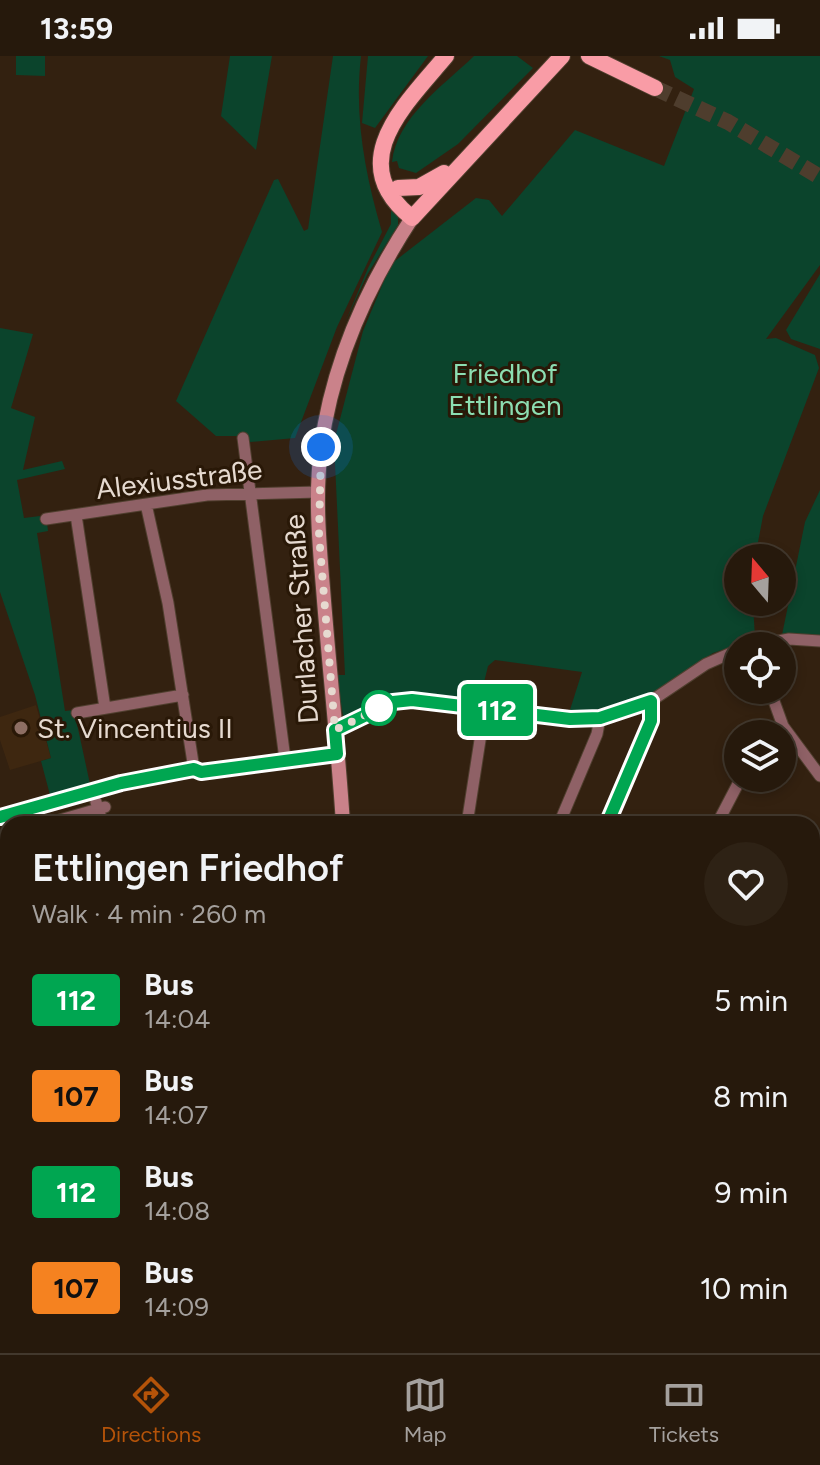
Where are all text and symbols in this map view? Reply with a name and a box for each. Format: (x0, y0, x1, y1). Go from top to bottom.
text: 13:59 (40, 10, 113, 47)
park label: Friedhof Ettlingen (448, 356, 562, 422)
your location (301, 427, 341, 467)
street label: Alexiusstraße (94, 452, 264, 506)
street label: Durlacher Straße (277, 513, 325, 725)
north arrow (724, 544, 796, 616)
map controls (724, 544, 796, 792)
button: locate (724, 632, 796, 704)
line badge: 112 (451, 684, 543, 736)
unlabelled marker (362, 691, 396, 725)
text: 112 (477, 693, 517, 727)
place label: St. Vincentius II (37, 711, 233, 745)
marker: St. Vincentius II (12, 719, 30, 737)
button: layers (724, 720, 796, 792)
button: heart (704, 842, 788, 926)
text: Ettlingen Friedhof (32, 845, 344, 891)
text: Walk · 4 min · 260 m (32, 898, 266, 930)
text: Bus (144, 966, 193, 1003)
text: 5 min (714, 982, 788, 1019)
text: 112 (56, 983, 96, 1017)
text: 14:04 (144, 1003, 210, 1035)
text: Bus (144, 1062, 193, 1099)
text: 8 min (713, 1078, 788, 1115)
text: 107 (53, 1079, 99, 1113)
text: 14:07 (144, 1099, 208, 1131)
text: Bus (144, 1158, 193, 1195)
text: 9 min (714, 1174, 788, 1211)
text: 112 (56, 1175, 96, 1209)
text: 14:08 (144, 1195, 210, 1227)
text: Bus (144, 1254, 193, 1291)
text: 10 min (700, 1270, 788, 1307)
text: 107 (53, 1271, 99, 1305)
text: 14:09 (144, 1291, 209, 1323)
tab: Directions (101, 1373, 201, 1448)
tab: Map (403, 1373, 447, 1448)
tab: Tickets (649, 1373, 719, 1448)

